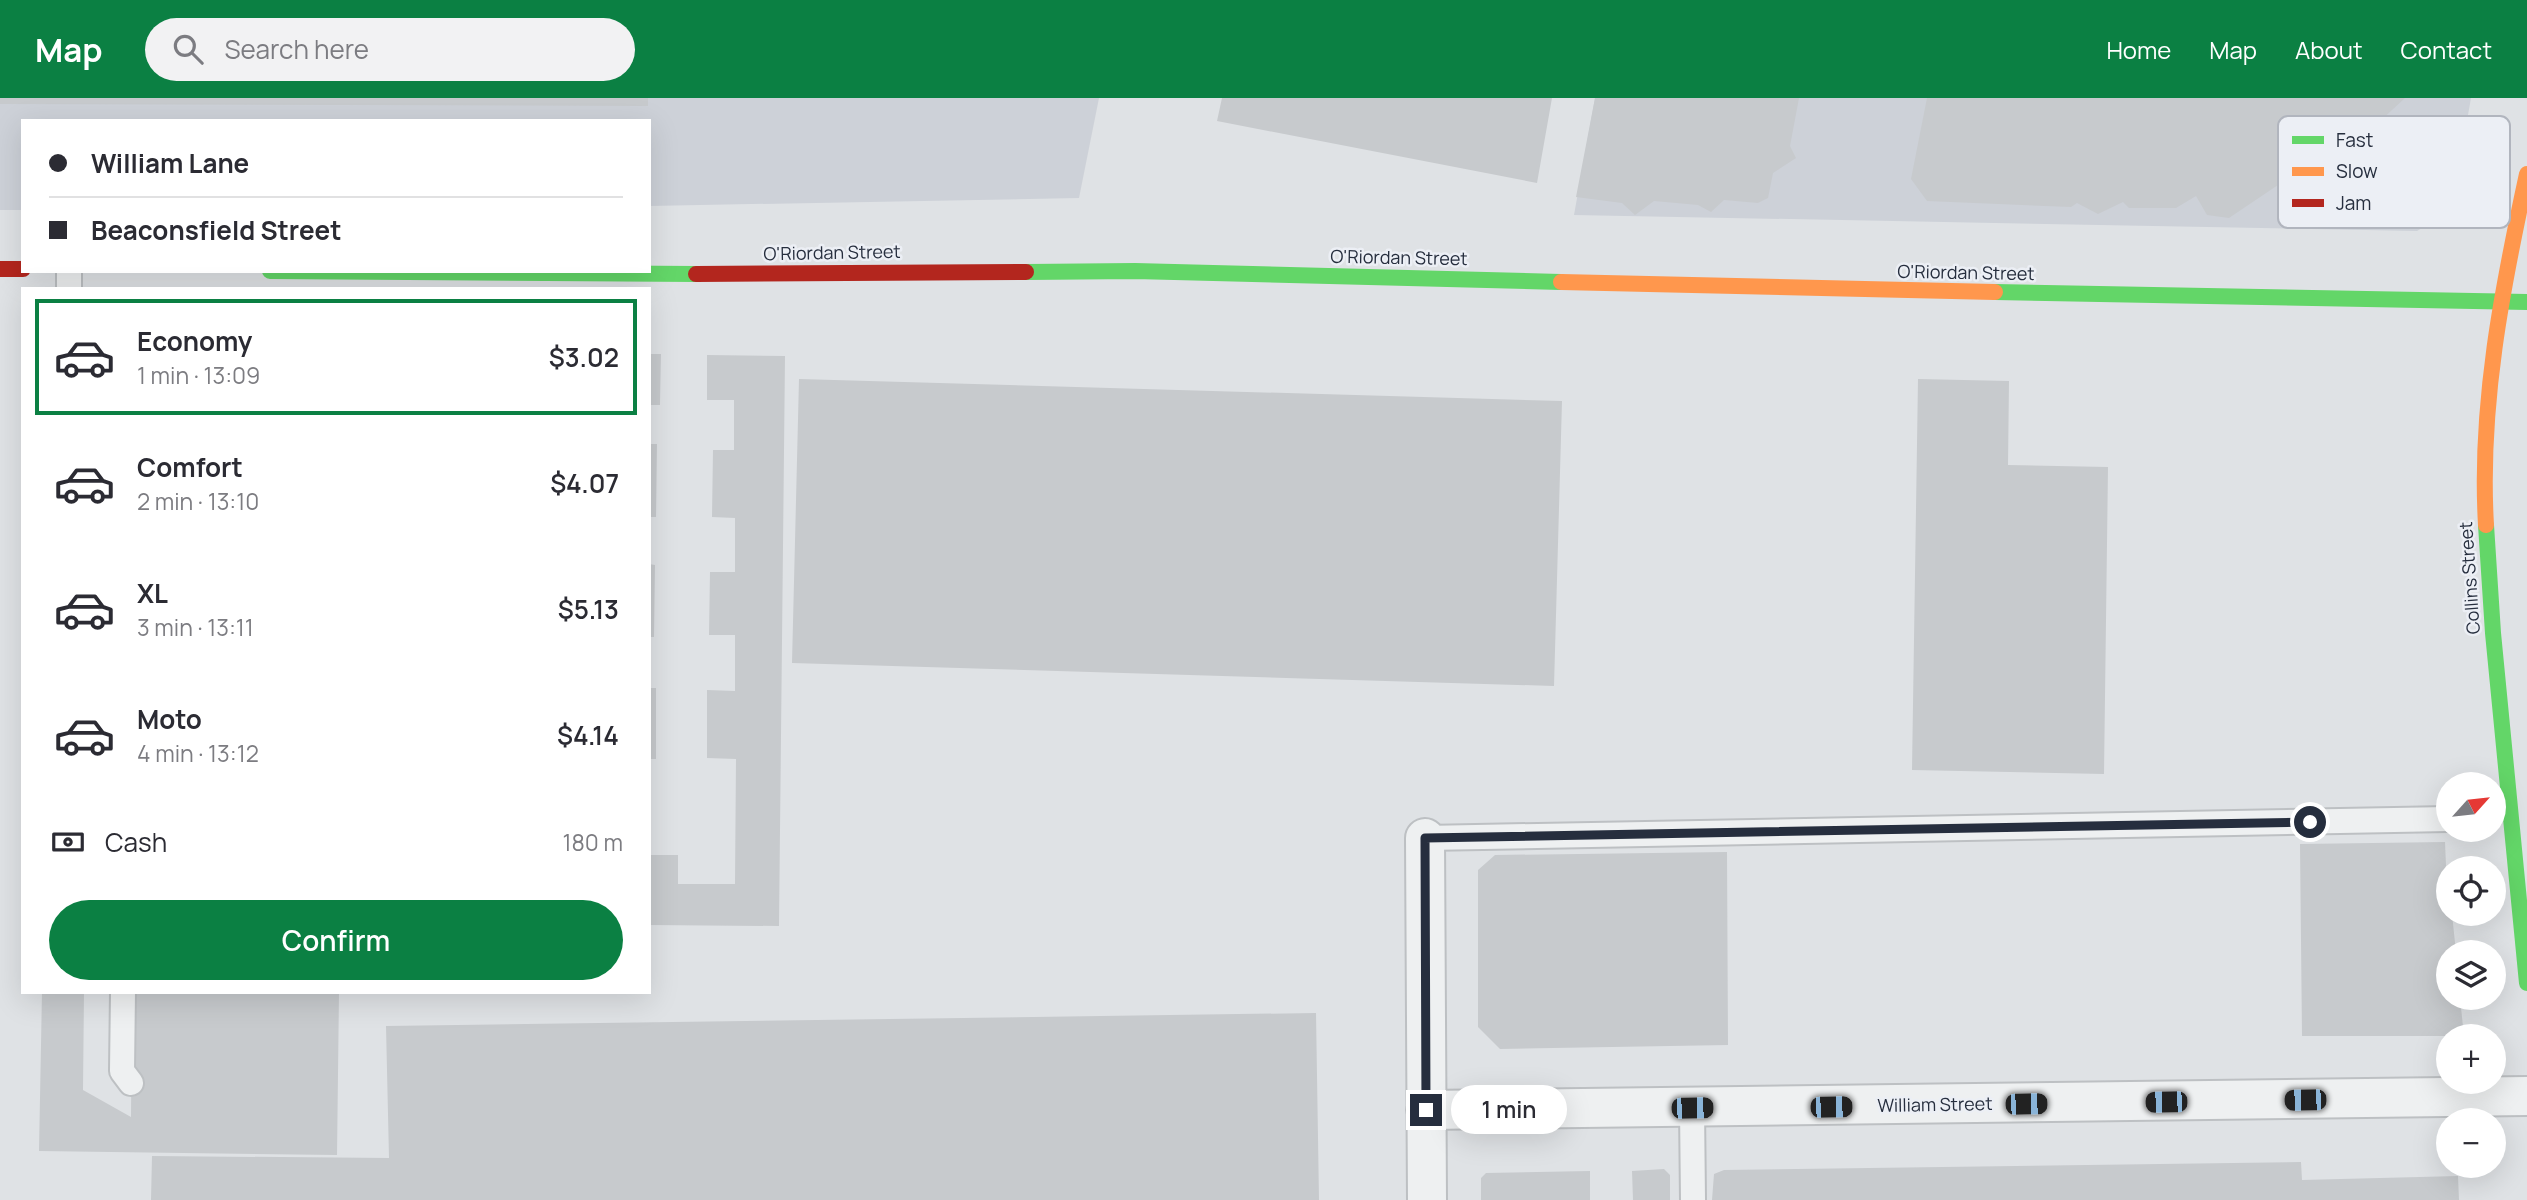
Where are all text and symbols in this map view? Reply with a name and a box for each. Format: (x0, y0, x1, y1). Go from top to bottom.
search box (145, 18, 635, 81)
text: Map (35, 27, 103, 72)
icon: search (169, 30, 207, 68)
text: Search here (225, 31, 369, 67)
text: Home (2106, 33, 2171, 66)
text: Map (2209, 33, 2257, 66)
text: About (2295, 33, 2363, 66)
text: Contact (2401, 33, 2492, 66)
legend (2278, 116, 2510, 228)
text: Fast (2336, 127, 2373, 153)
text: William Lane (91, 145, 249, 181)
text: Slow (2336, 158, 2378, 184)
text: Jam (2336, 190, 2371, 216)
text: Beaconsfield Street (91, 212, 341, 248)
street label: O'Riordan Street (763, 239, 901, 265)
street label: O'Riordan Street (1330, 244, 1468, 270)
street label: O'Riordan Street (1897, 259, 2035, 285)
text: Economy (137, 323, 252, 359)
icon: car (53, 326, 116, 389)
text: $3.02 (549, 339, 619, 375)
text: 1 min · 13:09 (137, 359, 260, 391)
text: Comfort (137, 449, 243, 485)
icon: car (53, 452, 116, 515)
text: $4.07 (550, 465, 619, 501)
text: 2 min · 13:10 (137, 485, 259, 517)
street label: Collins Street (2453, 521, 2485, 635)
text: XL (137, 575, 168, 611)
icon: car (53, 578, 116, 641)
text: $5.13 (558, 591, 619, 627)
text: 3 min · 13:11 (137, 611, 254, 643)
text: Moto (137, 701, 202, 737)
icon: car (53, 704, 116, 767)
text: $4.14 (557, 717, 619, 753)
text: 4 min · 13:12 (137, 737, 259, 769)
north arrow (2436, 772, 2506, 842)
map controls (2436, 772, 2506, 1178)
route start (2294, 806, 2326, 838)
icon: cash (49, 823, 87, 861)
text: Cash (105, 824, 167, 860)
text: 180 m (563, 826, 623, 858)
button: locate (2436, 856, 2506, 926)
button: Confirm (49, 900, 623, 980)
button: layers (2436, 940, 2506, 1010)
button: + (2436, 1024, 2506, 1094)
callout: 1 min (1450, 1086, 1566, 1134)
car (2284, 1089, 2327, 1111)
street label: William Street (1877, 1091, 1993, 1117)
car (2145, 1091, 2188, 1113)
text: 1 min (1482, 1093, 1536, 1125)
car (2005, 1093, 2048, 1115)
route end (1410, 1094, 1442, 1126)
car (1810, 1096, 1853, 1118)
car (1671, 1097, 1714, 1119)
button: − (2436, 1108, 2506, 1178)

